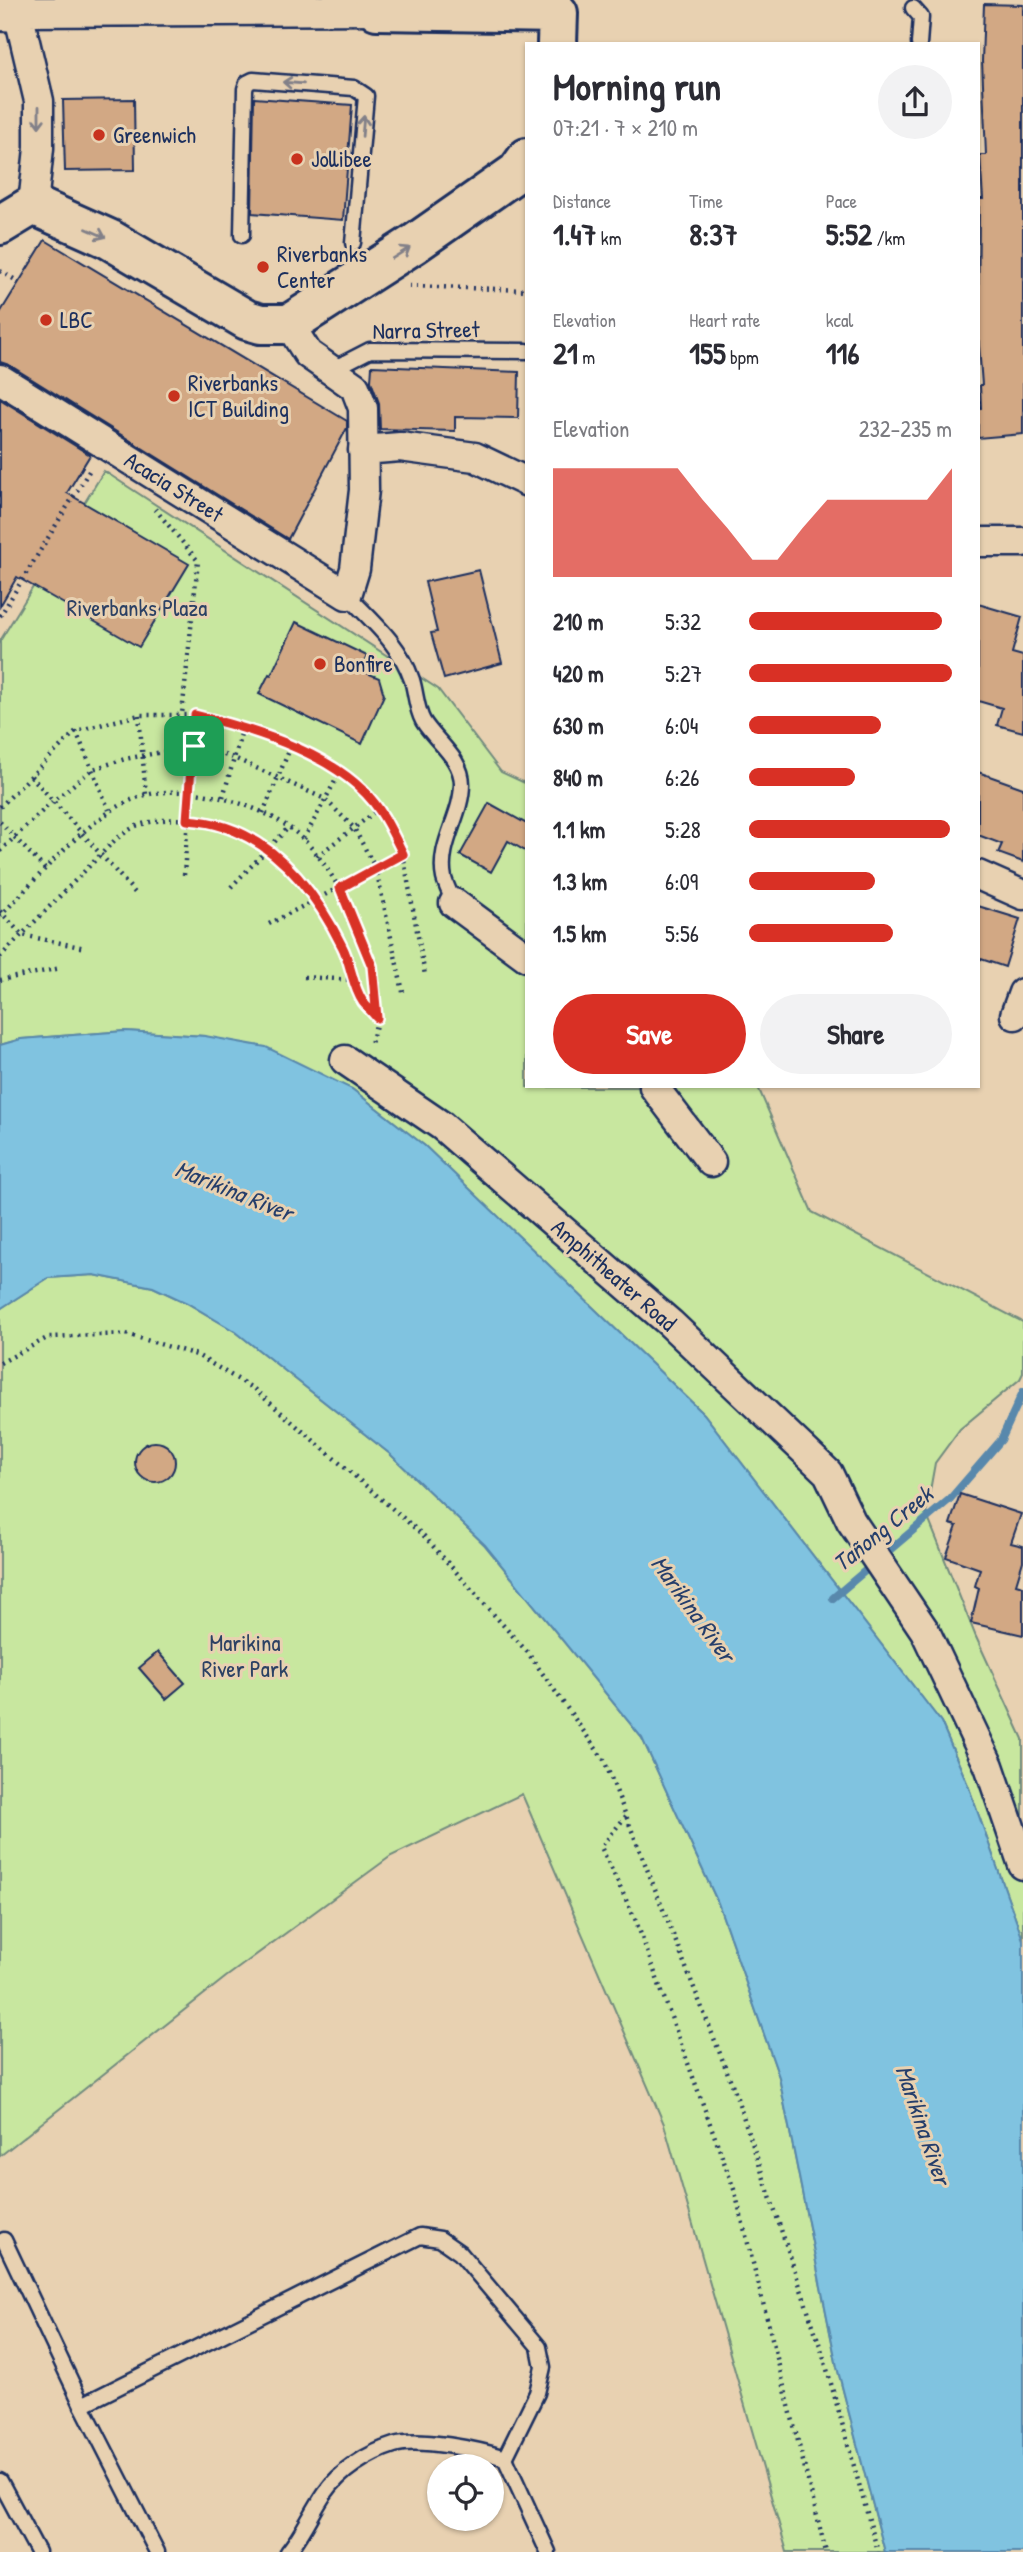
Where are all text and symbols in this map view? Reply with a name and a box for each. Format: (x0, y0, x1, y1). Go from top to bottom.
text: Morning run (553, 60, 721, 112)
button: share (878, 65, 952, 139)
one-way arrow (282, 76, 304, 89)
one-way arrow (32, 105, 46, 128)
text: 07:21 · 7 × 210 m (553, 112, 698, 143)
one-way arrow (357, 115, 370, 138)
place label: Greenwich (113, 119, 196, 150)
marker: Greenwich (91, 127, 107, 143)
place label: Jollibee (311, 143, 372, 174)
marker: Jollibee (289, 151, 305, 167)
text: Distance (553, 188, 611, 214)
text: Time (689, 188, 723, 214)
text: Pace (826, 188, 857, 214)
text: 1.47 (553, 214, 596, 254)
text: 8:37 (689, 214, 738, 254)
text: 5:52 (826, 214, 872, 254)
text: km (596, 225, 622, 251)
text: /km (872, 225, 905, 251)
one-way arrow (85, 227, 106, 240)
place label: Riverbanks Center (277, 238, 367, 295)
one-way arrow (390, 245, 410, 259)
marker: Riverbanks Center (255, 259, 271, 275)
place label: LBC (60, 304, 93, 335)
text: Elevation (553, 307, 616, 333)
text: Heart rate (689, 307, 760, 333)
text: kcal (826, 307, 853, 333)
marker: LBC (38, 312, 54, 328)
street label: Narra Street (372, 313, 481, 346)
text: 21 (553, 333, 578, 373)
text: 155 (689, 333, 726, 373)
text: 116 (826, 333, 859, 373)
text: m (578, 344, 595, 370)
text: bpm (726, 344, 759, 370)
place label: Riverbanks ICT Building (188, 367, 289, 424)
marker: Riverbanks ICT Building (166, 388, 182, 404)
text: Elevation (553, 413, 629, 444)
text: 232–235 m (859, 413, 952, 444)
street label: Acacia Street (119, 444, 231, 530)
park label: Riverbanks Plaza (67, 592, 207, 623)
text: 210 m (553, 606, 603, 637)
text: 5:32 (665, 606, 701, 637)
place label: Bonfire (334, 648, 393, 679)
marker: Bonfire (312, 656, 328, 672)
text: 420 m (553, 658, 604, 689)
text: 5:27 (665, 658, 702, 689)
text: 630 m (553, 710, 604, 741)
text: 6:04 (665, 710, 698, 741)
pin (164, 716, 224, 776)
icon: arrive (175, 727, 213, 765)
text: 840 m (553, 762, 603, 793)
text: 6:26 (665, 762, 699, 793)
text: 1.1 km (553, 814, 605, 845)
text: 5:28 (665, 814, 701, 845)
text: 1.3 km (553, 866, 607, 897)
text: 6:09 (665, 866, 698, 897)
text: 1.5 km (553, 918, 606, 949)
text: 5:56 (665, 918, 699, 949)
button: Save (553, 994, 746, 1074)
button: Share (760, 994, 952, 1074)
water label: Marikina River (171, 1152, 300, 1229)
street label: Amphitheater Road (545, 1212, 683, 1338)
water label: Tañong Creek (826, 1477, 941, 1579)
water label: Marikina River (644, 1549, 745, 1670)
park label: Marikina River Park (202, 1627, 289, 1684)
water label: Marikina River (889, 2061, 960, 2191)
map controls (427, 2454, 504, 2531)
button: locate (427, 2454, 504, 2531)

